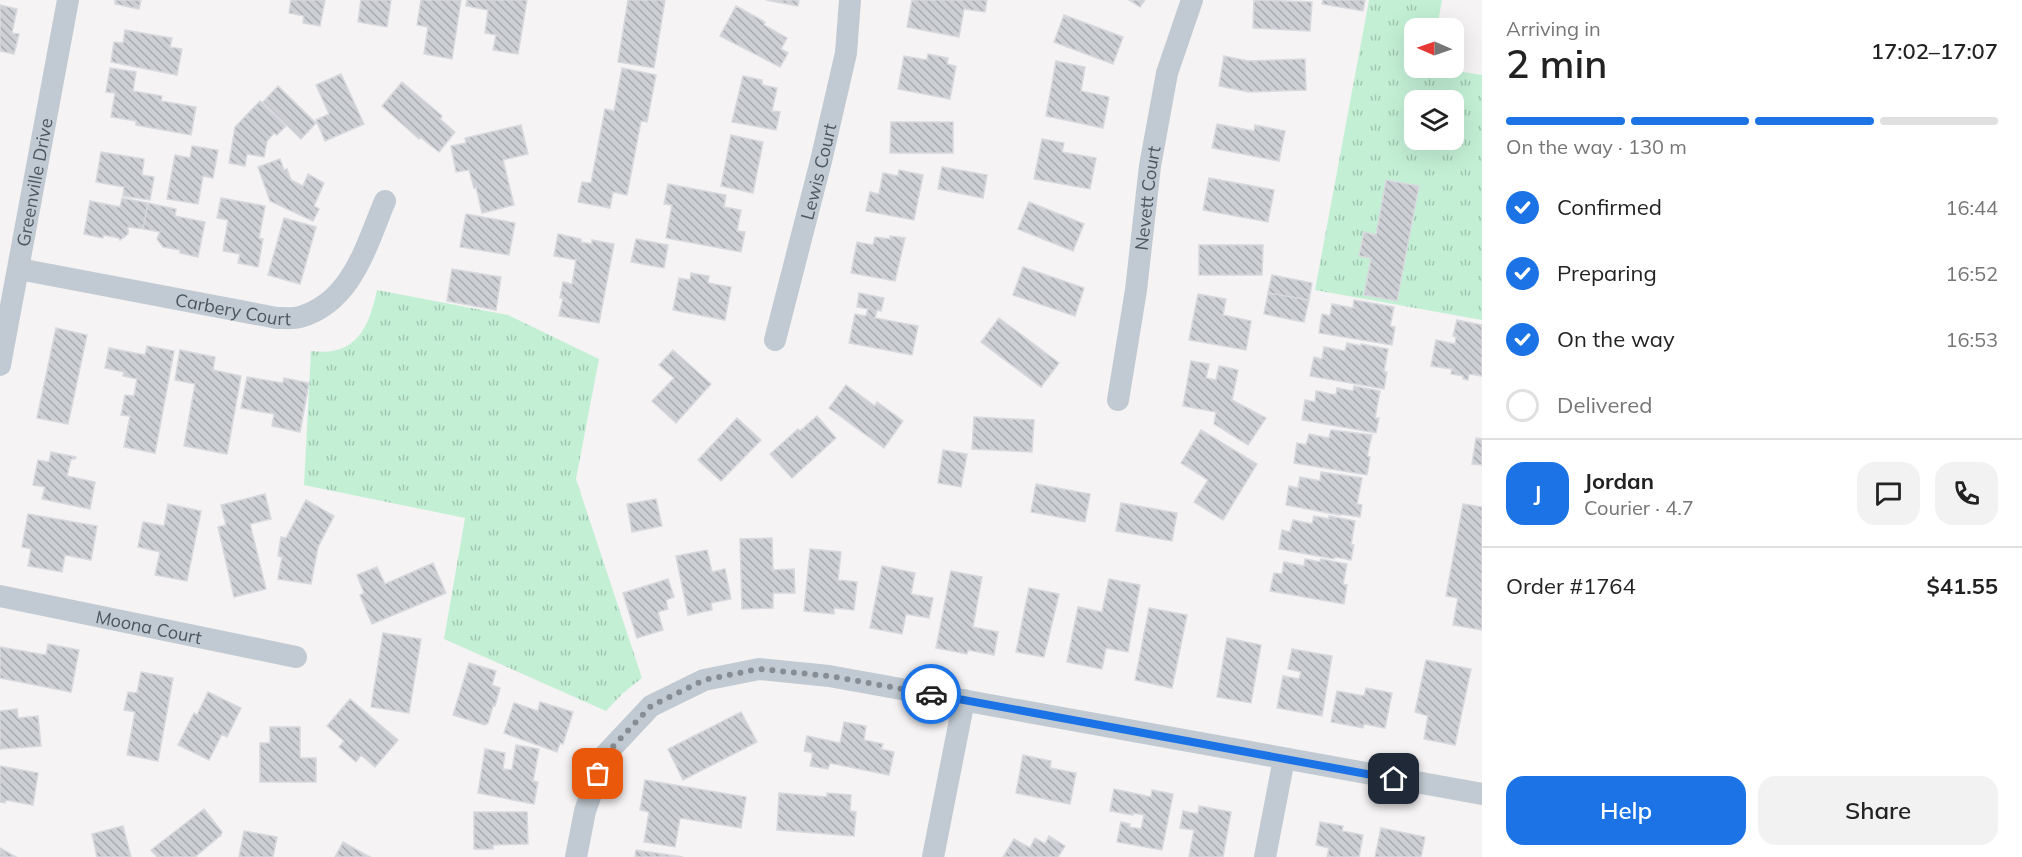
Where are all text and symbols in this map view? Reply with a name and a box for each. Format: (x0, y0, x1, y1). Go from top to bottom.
text: Arriving in (1506, 16, 1601, 41)
north arrow (1404, 18, 1464, 78)
map controls (1404, 18, 1464, 150)
text: 17:02–17:07 (1871, 37, 1998, 65)
text: 2 min (1506, 39, 1607, 88)
button: layers (1404, 90, 1464, 150)
street label: Greenville Drive (11, 116, 57, 248)
street label: Lewis Court (795, 121, 841, 222)
text: On the way · 130 m (1506, 134, 1687, 159)
street label: Nevett Court (1129, 144, 1165, 252)
icon: check (1506, 191, 1539, 224)
text: Confirmed (1557, 193, 1662, 221)
text: 16:44 (1945, 195, 1998, 220)
icon: check (1506, 257, 1539, 290)
text: Preparing (1557, 259, 1657, 287)
text: 16:52 (1945, 261, 1998, 286)
street label: Carbery Court (174, 287, 291, 330)
icon: check (1506, 323, 1539, 356)
text: On the way (1557, 325, 1675, 353)
text: 16:53 (1945, 327, 1998, 352)
text: Delivered (1557, 391, 1652, 419)
button: chat (1857, 462, 1920, 525)
button: phone (1935, 462, 1998, 525)
text: Jordan (1584, 467, 1654, 495)
text: J (1534, 479, 1541, 507)
text: Courier · 4.7 (1584, 495, 1694, 520)
text: Order #1764 (1506, 572, 1636, 600)
text: $41.55 (1927, 572, 1998, 600)
street label: Moona Court (94, 605, 204, 649)
courier (901, 664, 961, 724)
icon: car (915, 678, 948, 711)
pin (572, 748, 623, 799)
pin (1368, 753, 1419, 804)
icon: bag (581, 757, 614, 790)
icon: home (1377, 762, 1410, 795)
button: Help (1506, 776, 1746, 845)
button: Share (1758, 776, 1998, 845)

